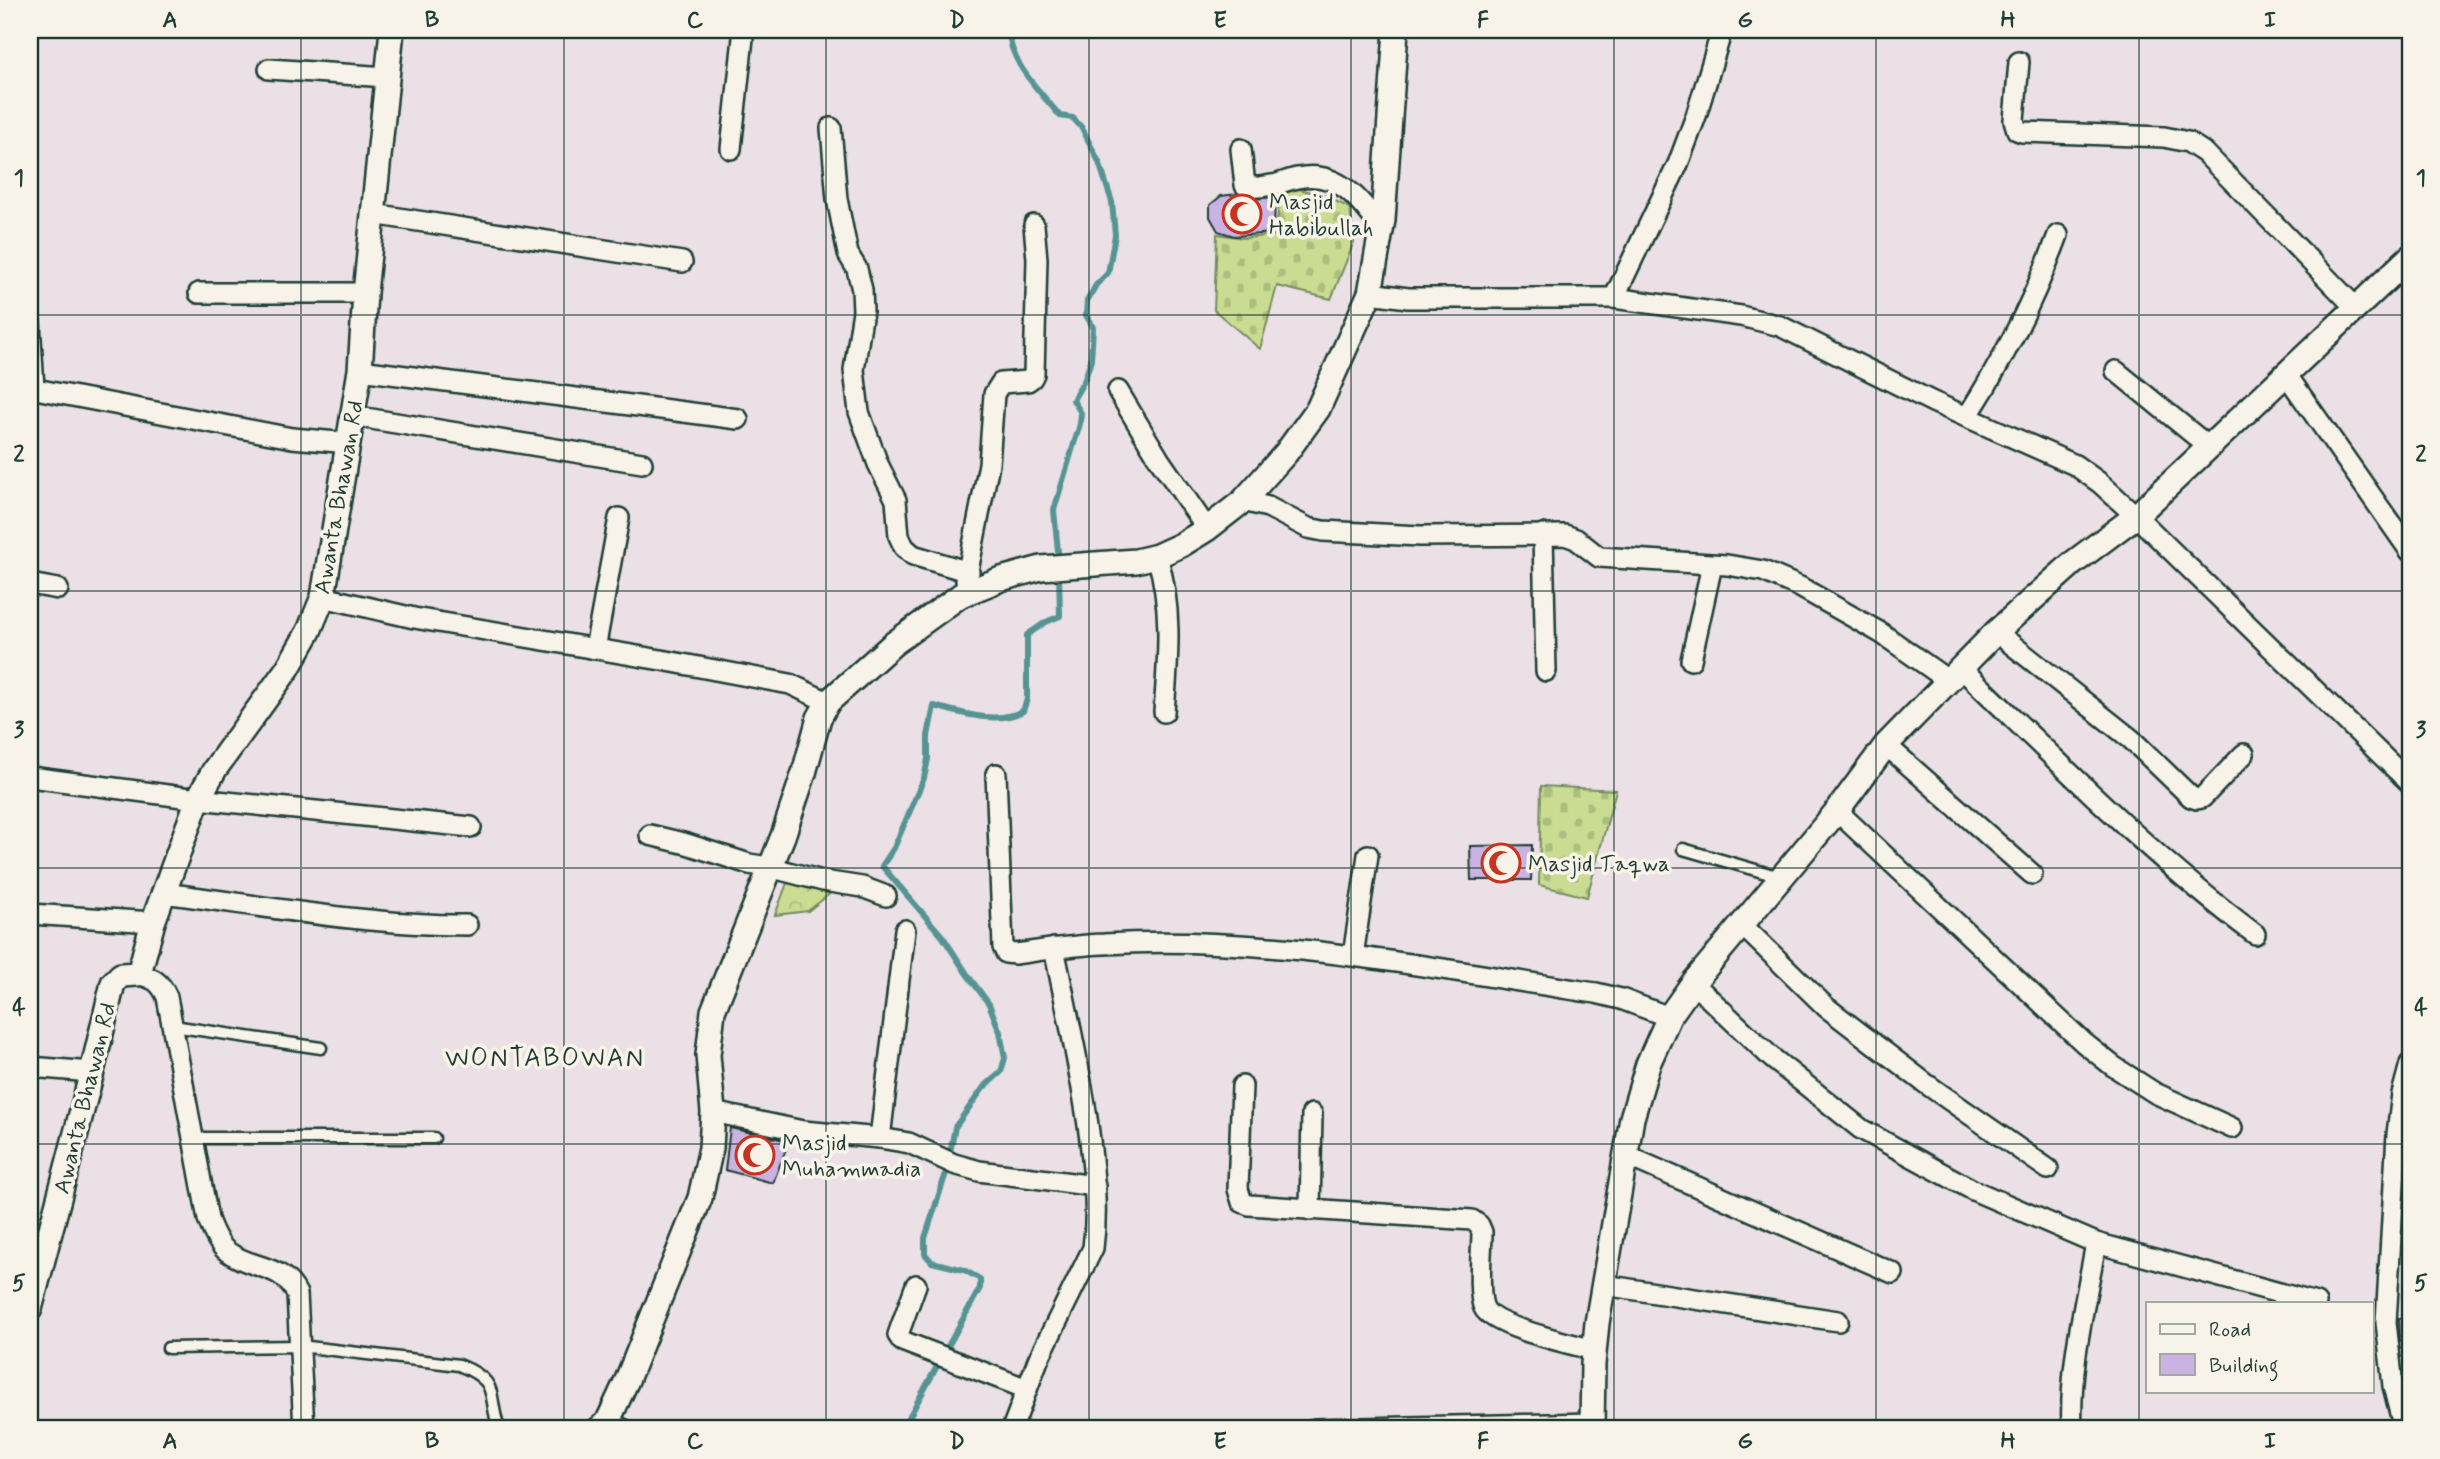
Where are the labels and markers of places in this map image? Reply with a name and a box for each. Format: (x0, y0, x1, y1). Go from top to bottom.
place label: Masjid Habibullah (1269, 188, 1373, 244)
mosque icon: Masjid Habibullah (1221, 193, 1263, 235)
mosque icon: Masjid Taqwa (1480, 842, 1522, 884)
place label: Masjid Taqwa (1528, 850, 1670, 880)
place label: Masjid Muhammadia (782, 1129, 921, 1185)
mosque icon: Masjid Muhammadia (734, 1134, 776, 1176)

